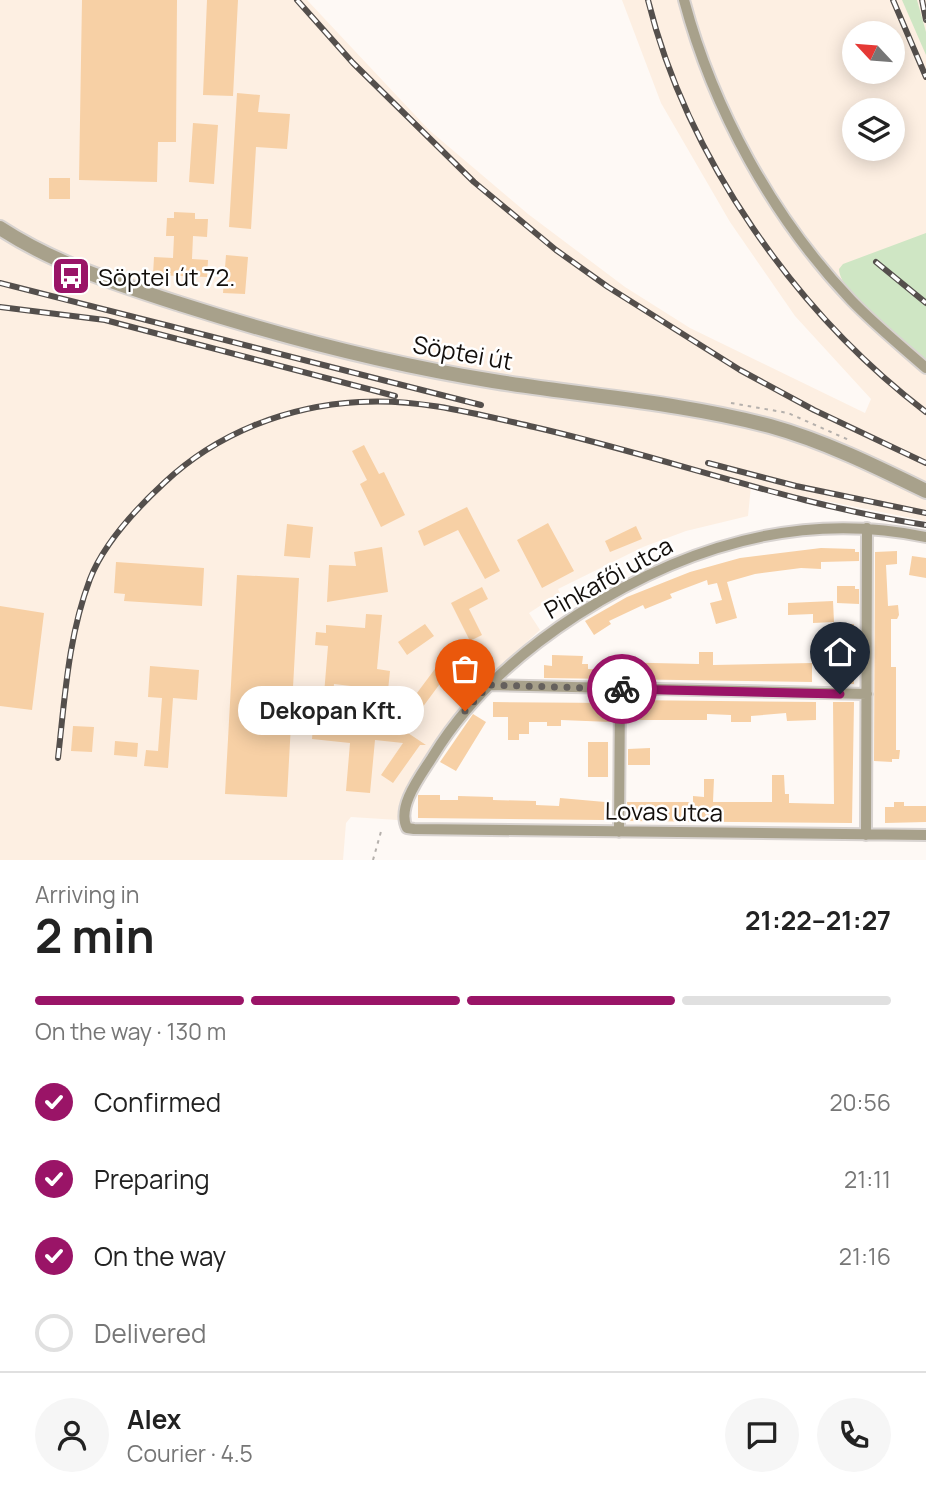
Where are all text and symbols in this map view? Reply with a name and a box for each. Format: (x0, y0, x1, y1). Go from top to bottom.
north arrow (842, 21, 905, 84)
map controls (842, 21, 905, 161)
button: layers (842, 98, 905, 161)
bus stop icon: Söptei út 72. (50, 255, 92, 297)
place label: Söptei út 72. (98, 260, 235, 293)
street label: Söptei út (411, 327, 515, 377)
street label: Pinkafői utca (538, 528, 678, 626)
pin (810, 622, 870, 694)
icon: home (821, 633, 859, 671)
pin (435, 639, 495, 711)
icon: bag (446, 650, 484, 688)
courier (587, 654, 657, 724)
icon: bike (603, 670, 641, 708)
callout: Dekopan Kft. (238, 686, 423, 736)
text: Dekopan Kft. (259, 694, 403, 726)
street label: Lovas utca (605, 793, 723, 829)
text: Arriving in (35, 878, 140, 910)
text: 21:22–21:27 (745, 902, 891, 938)
text: 2 min (35, 904, 155, 967)
text: On the way · 130 m (35, 1015, 226, 1047)
icon: check (35, 1083, 73, 1121)
text: Confirmed (94, 1084, 221, 1120)
text: 20:56 (829, 1086, 891, 1118)
icon: check (35, 1160, 73, 1198)
text: Preparing (94, 1161, 210, 1197)
text: 21:11 (844, 1163, 891, 1195)
icon: check (35, 1237, 73, 1275)
text: On the way (94, 1238, 226, 1274)
text: 21:16 (839, 1240, 891, 1272)
text: Delivered (94, 1315, 206, 1351)
button: person (35, 1398, 109, 1472)
button: chat (725, 1398, 799, 1472)
button: phone (817, 1398, 891, 1472)
text: Alex (127, 1401, 181, 1437)
text: Courier · 4.5 (127, 1437, 253, 1469)

